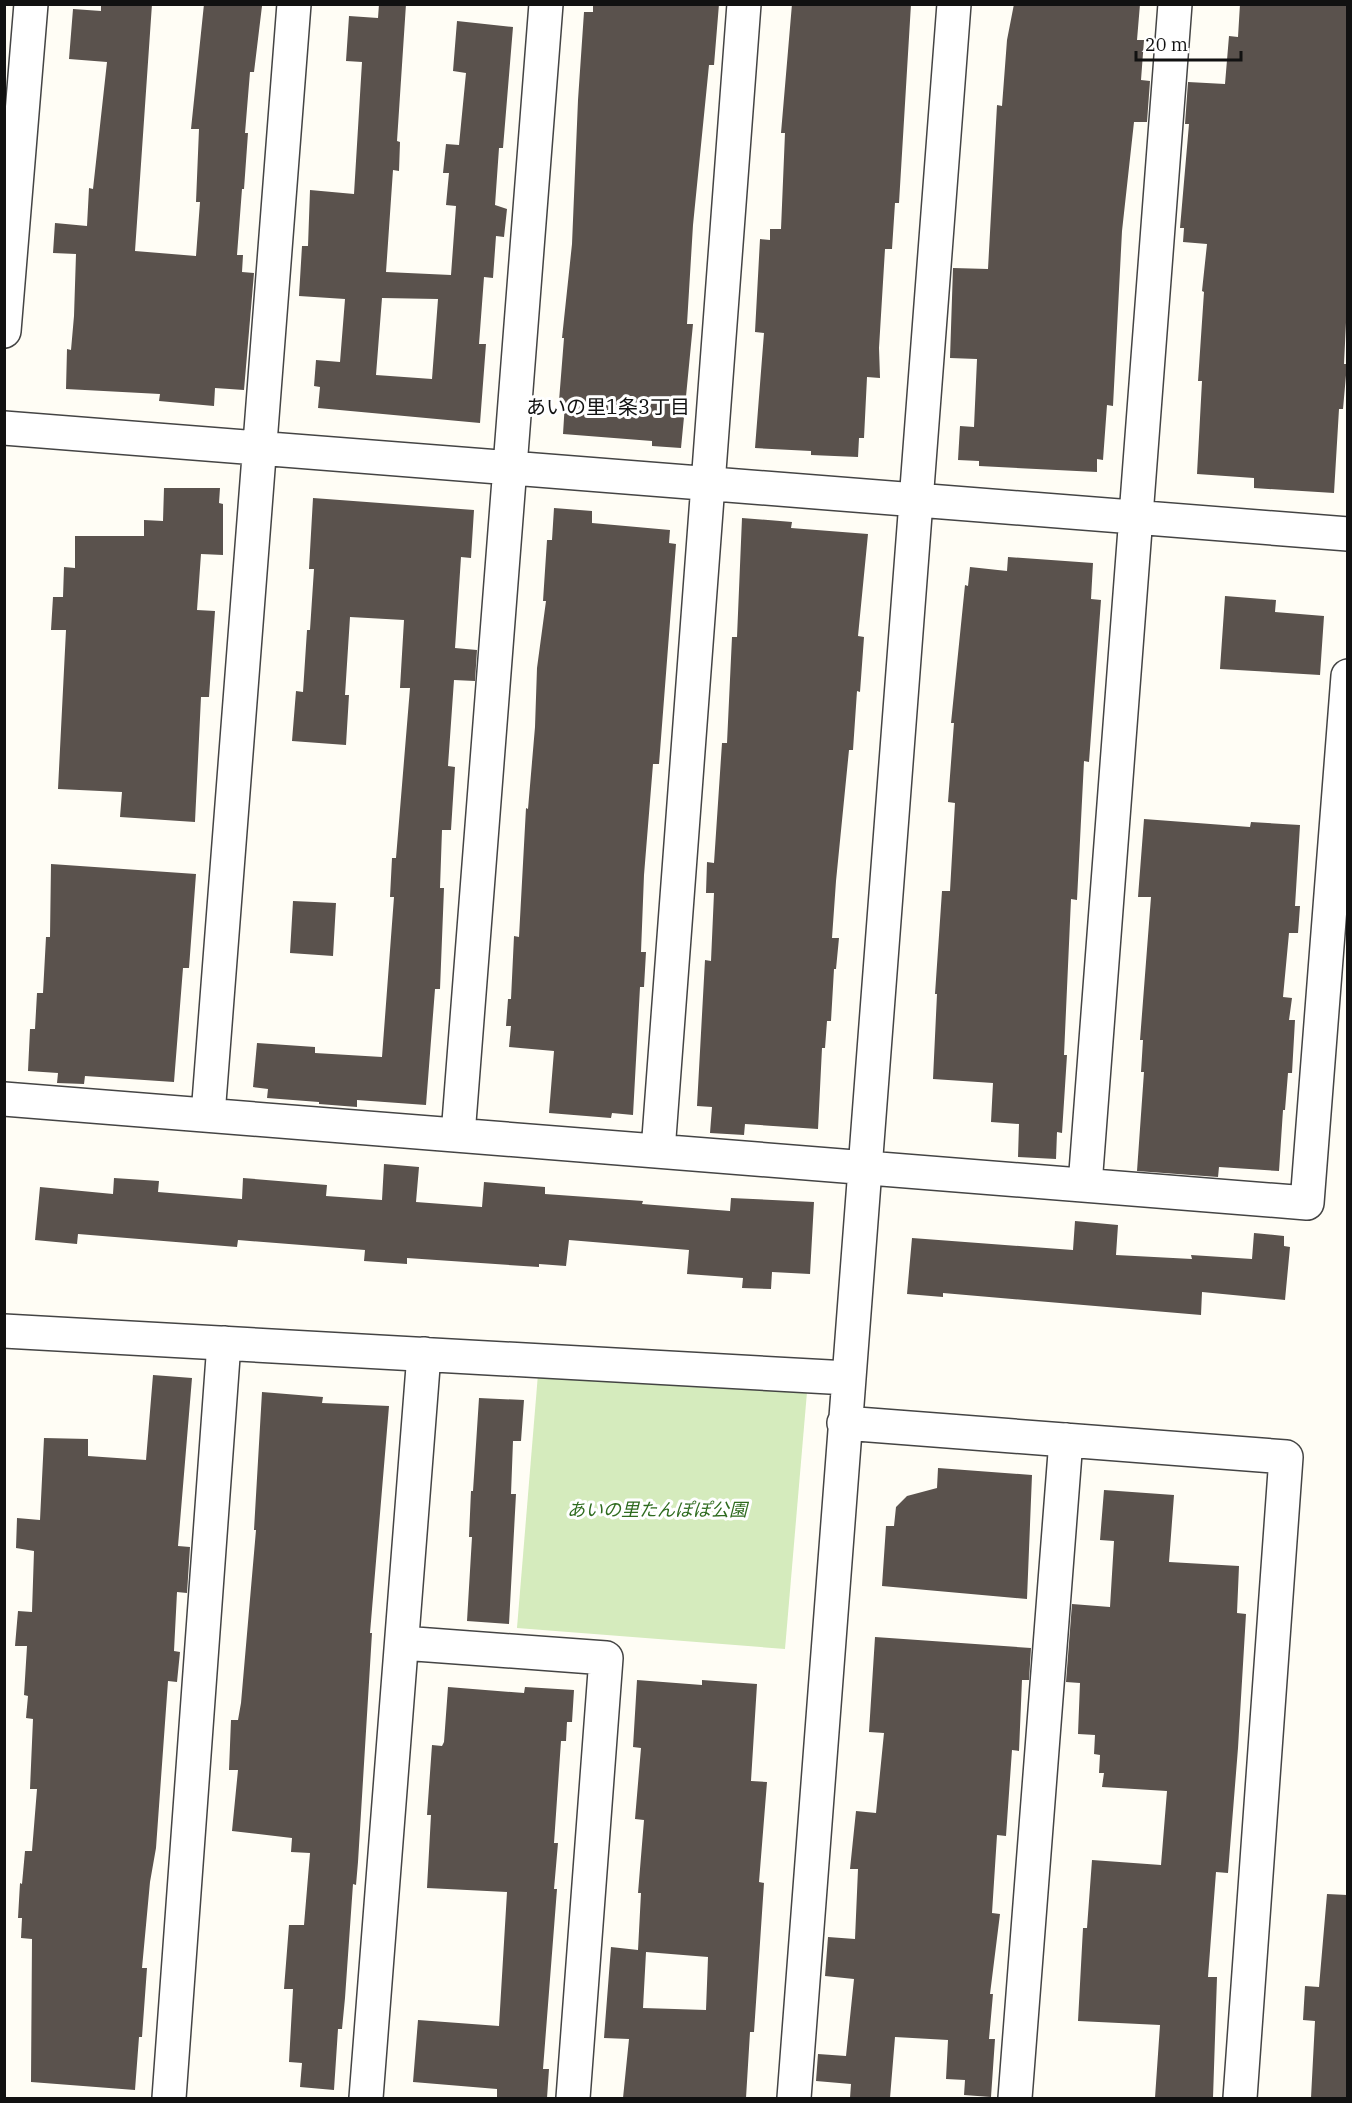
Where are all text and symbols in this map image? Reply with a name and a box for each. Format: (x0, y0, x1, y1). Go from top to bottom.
scale bar (1136, 24, 1241, 62)
text: 20 m (1145, 33, 1188, 56)
district label: あいの里1条3丁目 (526, 393, 690, 420)
park label: あいの里たんぽぽ公園 (567, 1498, 750, 1521)

